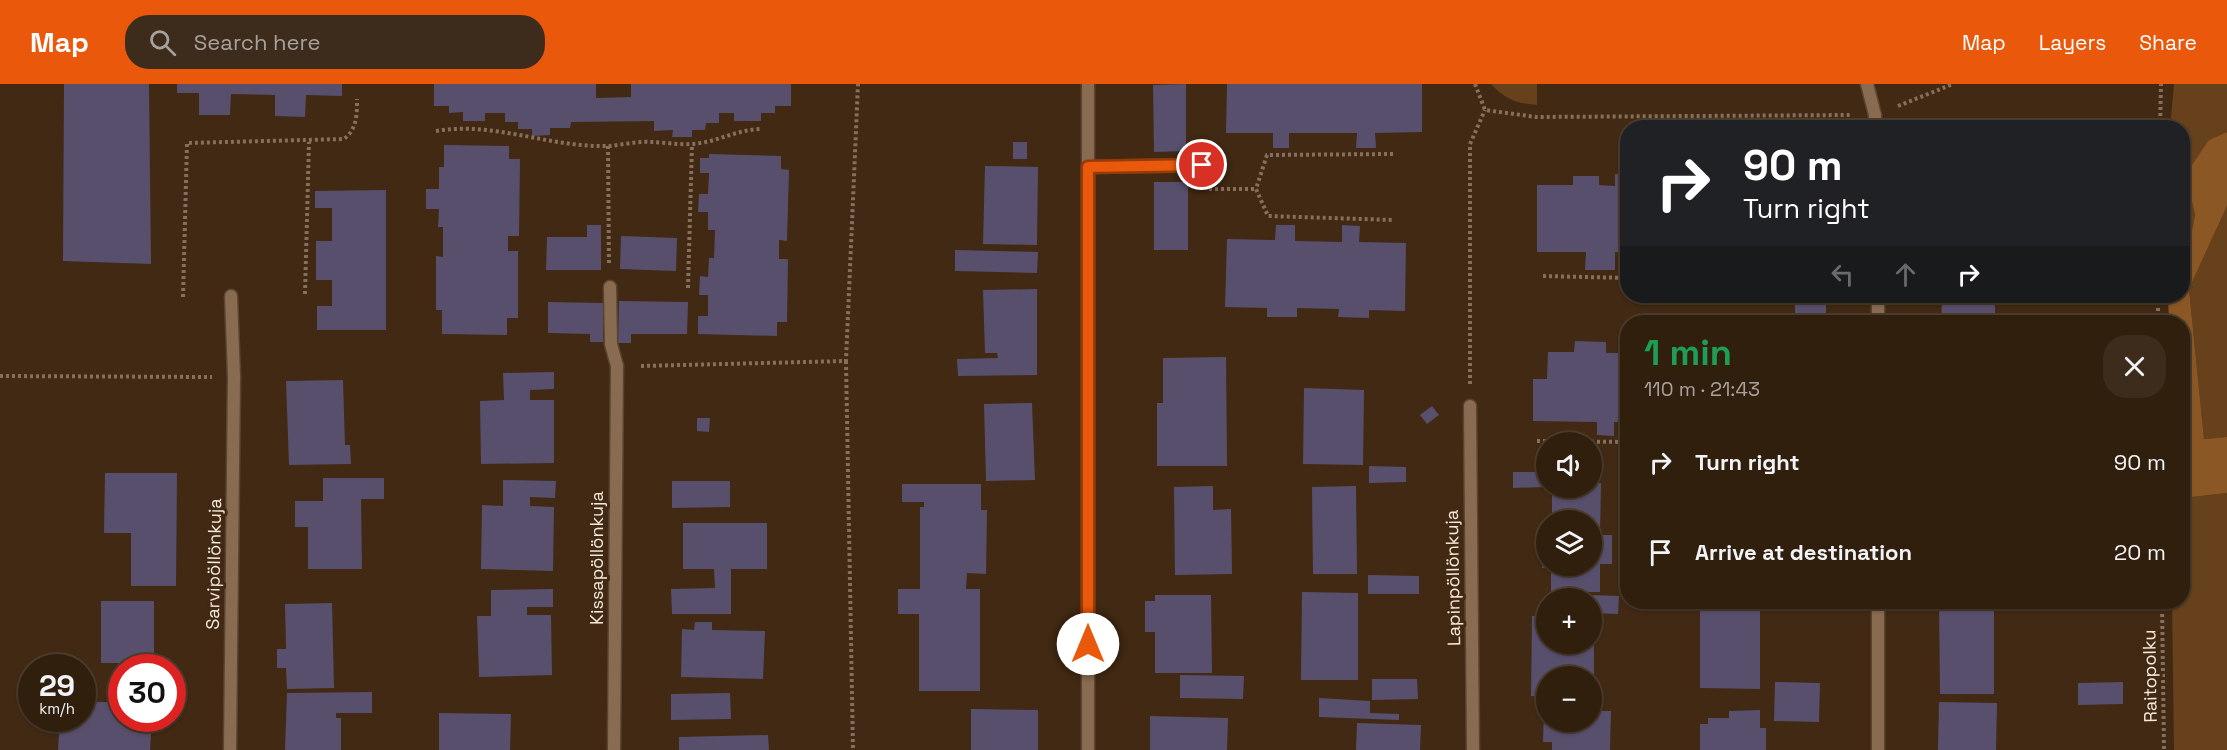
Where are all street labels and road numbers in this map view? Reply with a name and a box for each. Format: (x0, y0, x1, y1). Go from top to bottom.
street label: Kissapöllönkuja (585, 491, 608, 625)
street label: Sarvipöllönkuja (201, 498, 226, 630)
street label: Lapinpöllönkuja (1440, 510, 1465, 646)
street label: Raitopolku (2137, 629, 2162, 723)

